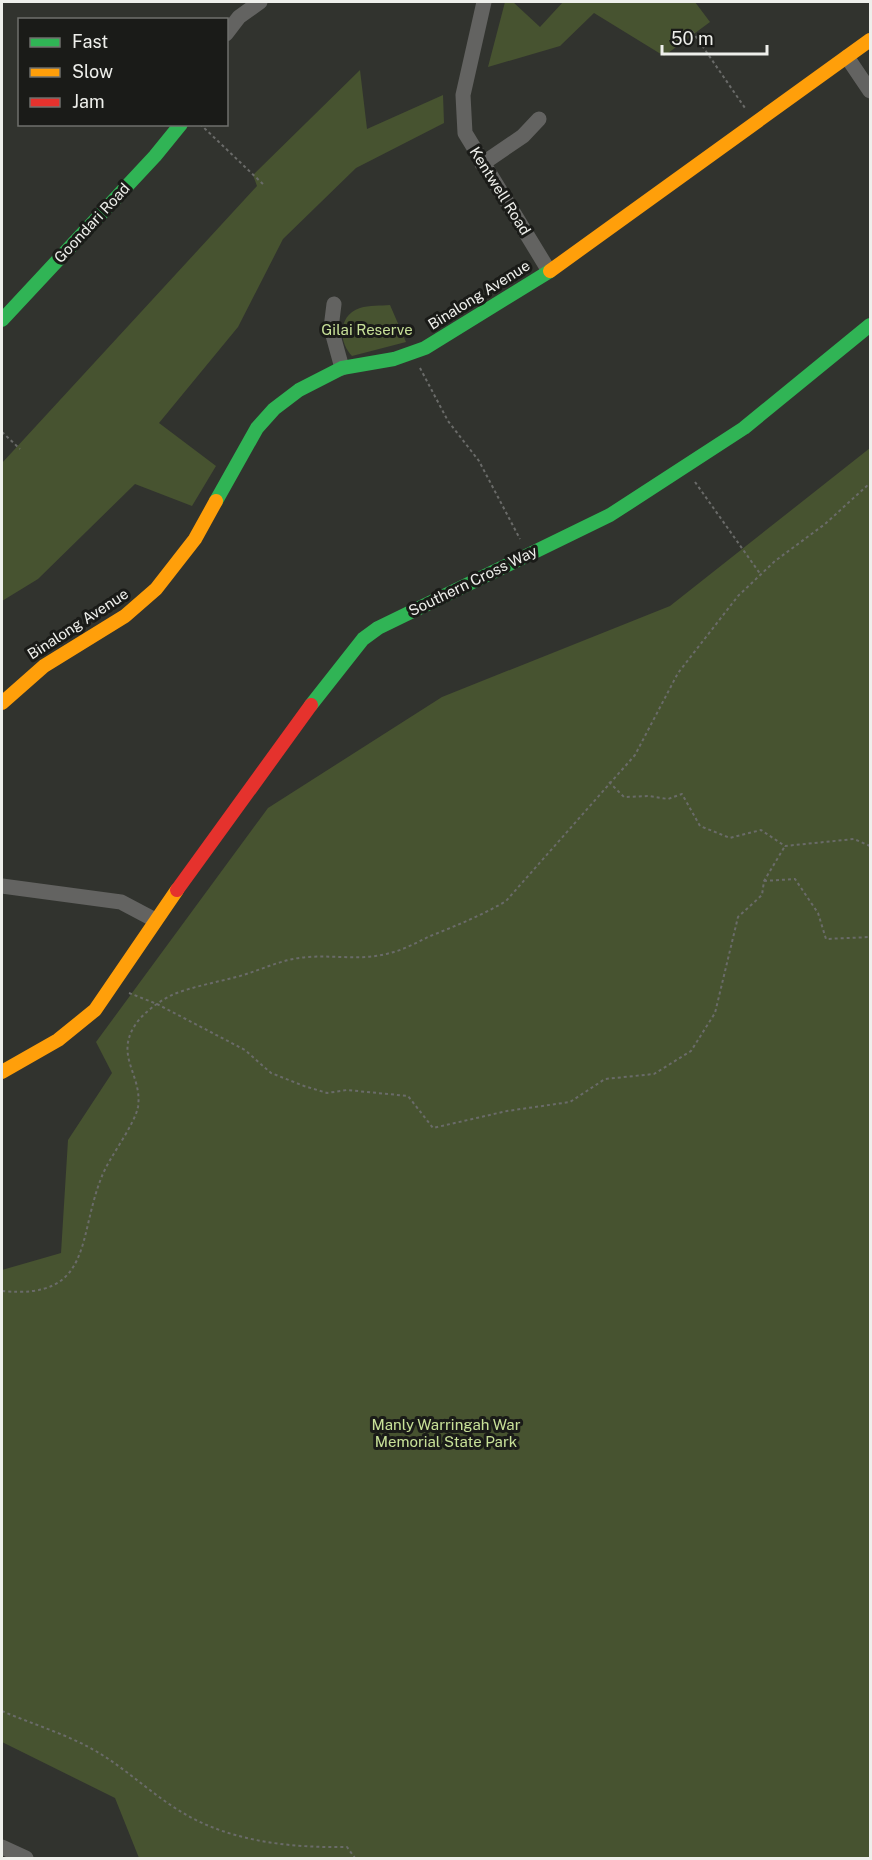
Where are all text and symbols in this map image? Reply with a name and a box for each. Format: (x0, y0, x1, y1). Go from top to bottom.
legend (18, 18, 228, 126)
scale bar (662, 18, 767, 56)
text: 50 m (671, 28, 714, 49)
text: Fast (72, 31, 108, 52)
text: Slow (72, 61, 113, 82)
text: Jam (72, 91, 105, 112)
street label: Kentwell Road (467, 144, 534, 238)
street label: Goondari Road (50, 179, 133, 266)
street label: Binalong Avenue (425, 256, 533, 333)
park label: Gilai Reserve (321, 321, 413, 338)
street label: Southern Cross Way (406, 542, 540, 619)
street label: Binalong Avenue (24, 585, 131, 662)
park label: Manly Warringah War Memorial State Park (372, 1416, 521, 1450)

